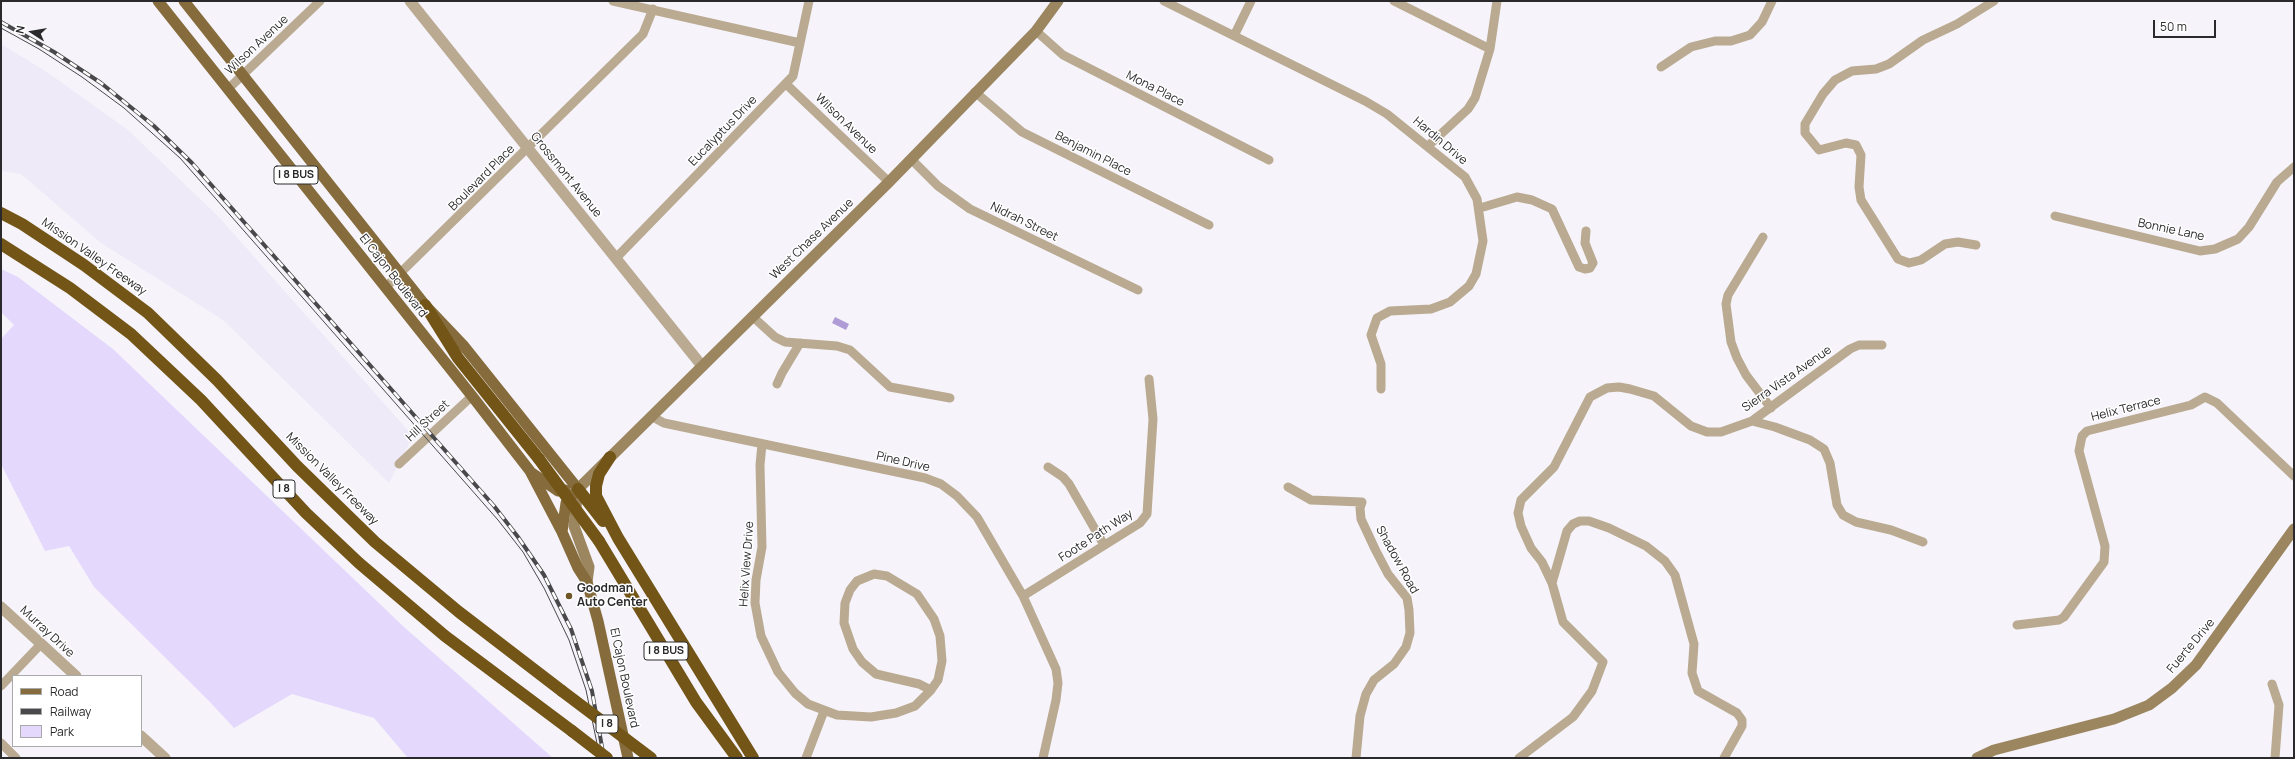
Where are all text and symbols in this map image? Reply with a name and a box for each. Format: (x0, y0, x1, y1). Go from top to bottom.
north arrow (12, 12, 52, 52)
street label: Wilson Avenue (223, 12, 291, 78)
scale bar (2155, 12, 2218, 38)
text: 50 m (2160, 18, 2187, 35)
text: N (12, 24, 28, 35)
street label: Mona Place (1123, 68, 1187, 110)
street label: Wilson Avenue (812, 91, 880, 157)
street label: Eucalyptus Drive (686, 93, 760, 169)
street label: Hardin Drive (1410, 114, 1470, 168)
street label: Benjamin Place (1052, 129, 1134, 179)
street label: Grossmont Avenue (527, 130, 605, 220)
street label: Boulevard Place (446, 142, 518, 214)
road number: I 8 BUS (274, 166, 318, 184)
street label: West Chase Avenue (767, 196, 857, 282)
street label: Nidrah Street (988, 199, 1060, 245)
street label: Mission Valley Freeway (39, 215, 149, 299)
street label: Bonnie Lane (2136, 216, 2206, 244)
street label: El Cajon Boulevard (356, 231, 430, 321)
street label: Sierra Vista Avenue (1740, 343, 1834, 415)
street label: Helix Terrace (2090, 393, 2162, 425)
street label: Hill Street (403, 397, 453, 445)
street label: Mission Valley Freeway (283, 430, 381, 528)
street label: Pine Drive (875, 449, 931, 475)
road number: I 8 (273, 480, 295, 498)
street label: Foote Path Way (1056, 507, 1136, 565)
street label: Helix View Drive (737, 521, 757, 607)
street label: Shadow Road (1372, 524, 1422, 596)
place label: Goodman Auto Center (577, 582, 648, 610)
marker: Goodman Auto Center (564, 591, 574, 601)
street label: Murray Drive (17, 603, 77, 661)
street label: Fuerte Drive (2164, 616, 2218, 676)
street label: El Cajon Boulevard (606, 627, 642, 729)
road number: I 8 BUS (644, 642, 688, 660)
legend (12, 675, 142, 747)
text: Road (50, 683, 78, 700)
text: Railway (50, 703, 91, 720)
road number: I 8 (596, 715, 618, 733)
text: Park (50, 723, 74, 740)

